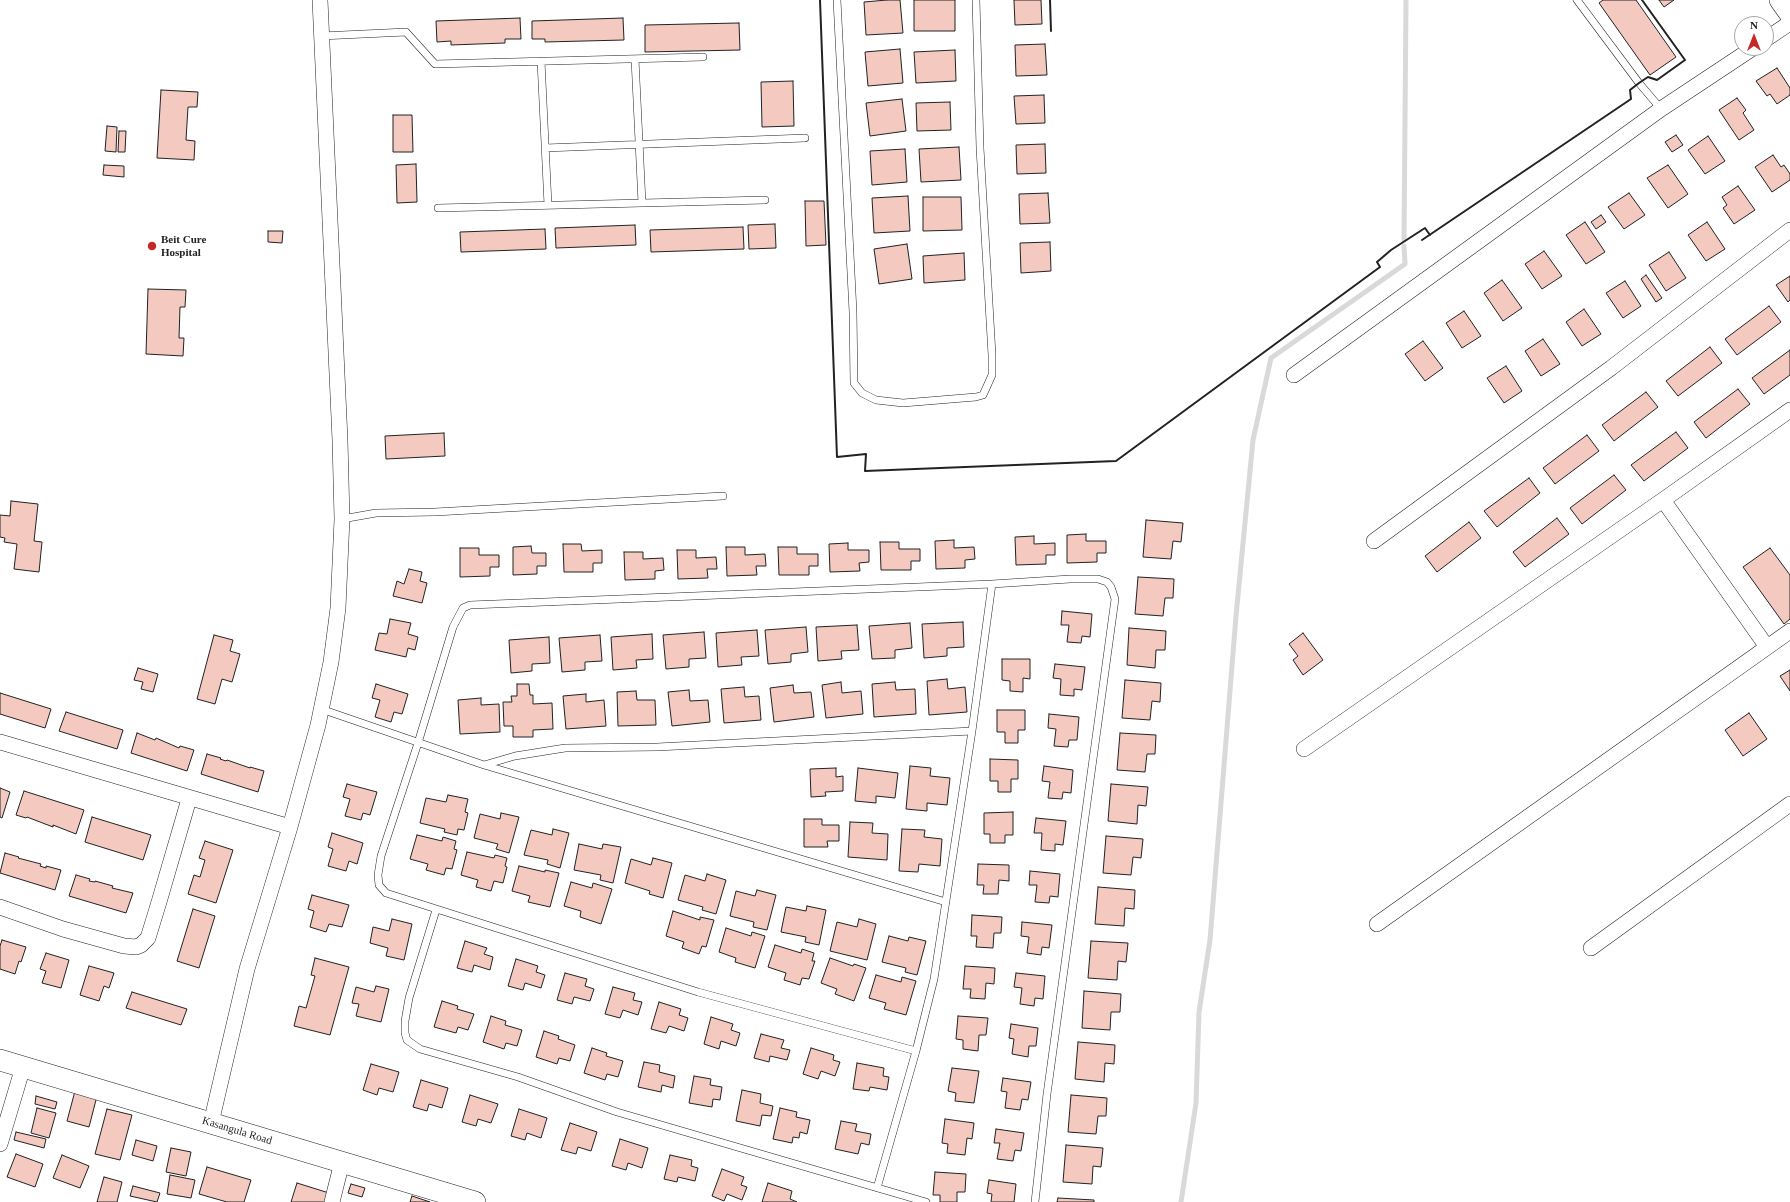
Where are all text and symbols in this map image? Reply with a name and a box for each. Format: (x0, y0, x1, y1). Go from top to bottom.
north arrow (1734, 16, 1774, 56)
text: N (1750, 19, 1758, 31)
place label: Beit Cure Hospital (161, 233, 206, 259)
marker: Beit Cure Hospital (146, 240, 158, 252)
street label: Kasangula Road (200, 1114, 274, 1148)

